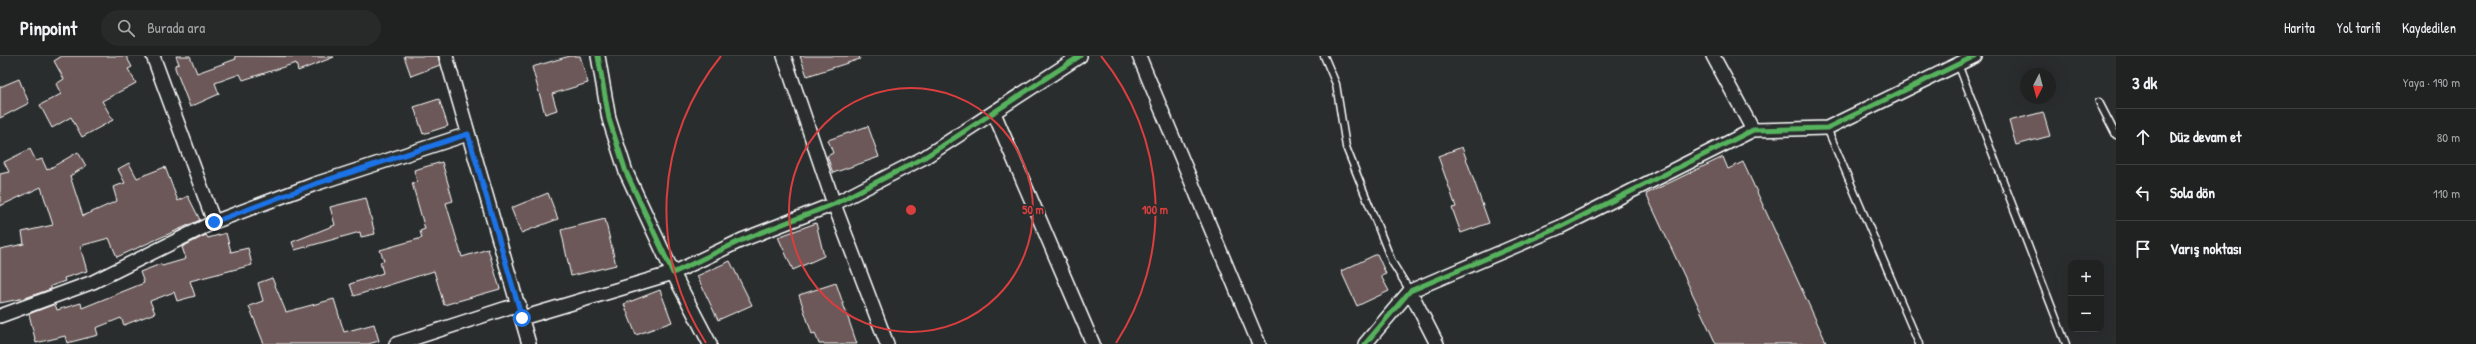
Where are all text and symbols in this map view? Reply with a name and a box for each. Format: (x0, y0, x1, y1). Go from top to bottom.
search box (101, 10, 381, 46)
text: Pinpoint (20, 15, 77, 41)
icon: search (115, 17, 137, 39)
text: Burada ara (147, 17, 205, 38)
text: Harita (2284, 18, 2315, 37)
text: Yol tarifi (2337, 18, 2380, 37)
text: Kaydedilen (2402, 18, 2456, 37)
north arrow (2020, 68, 2056, 104)
text: 3 dk (2132, 71, 2157, 94)
text: Yaya · 190 m (2403, 73, 2460, 91)
icon: ahead (2132, 126, 2154, 148)
text: Düz devam et (2170, 126, 2241, 147)
text: 80 m (2437, 128, 2460, 146)
icon: left (2132, 182, 2154, 204)
text: Sola dön (2170, 182, 2215, 203)
text: 110 m (2433, 184, 2460, 202)
text: 50 m (1022, 201, 1044, 218)
text: 100 m (1142, 201, 1168, 218)
centre of rings (904, 203, 918, 217)
route end (205, 213, 223, 231)
icon: arrive (2132, 238, 2154, 260)
text: Varış noktası (2170, 238, 2242, 259)
map controls (2068, 260, 2104, 332)
button: + (2068, 260, 2104, 296)
button: − (2068, 296, 2104, 332)
route start (513, 309, 531, 327)

